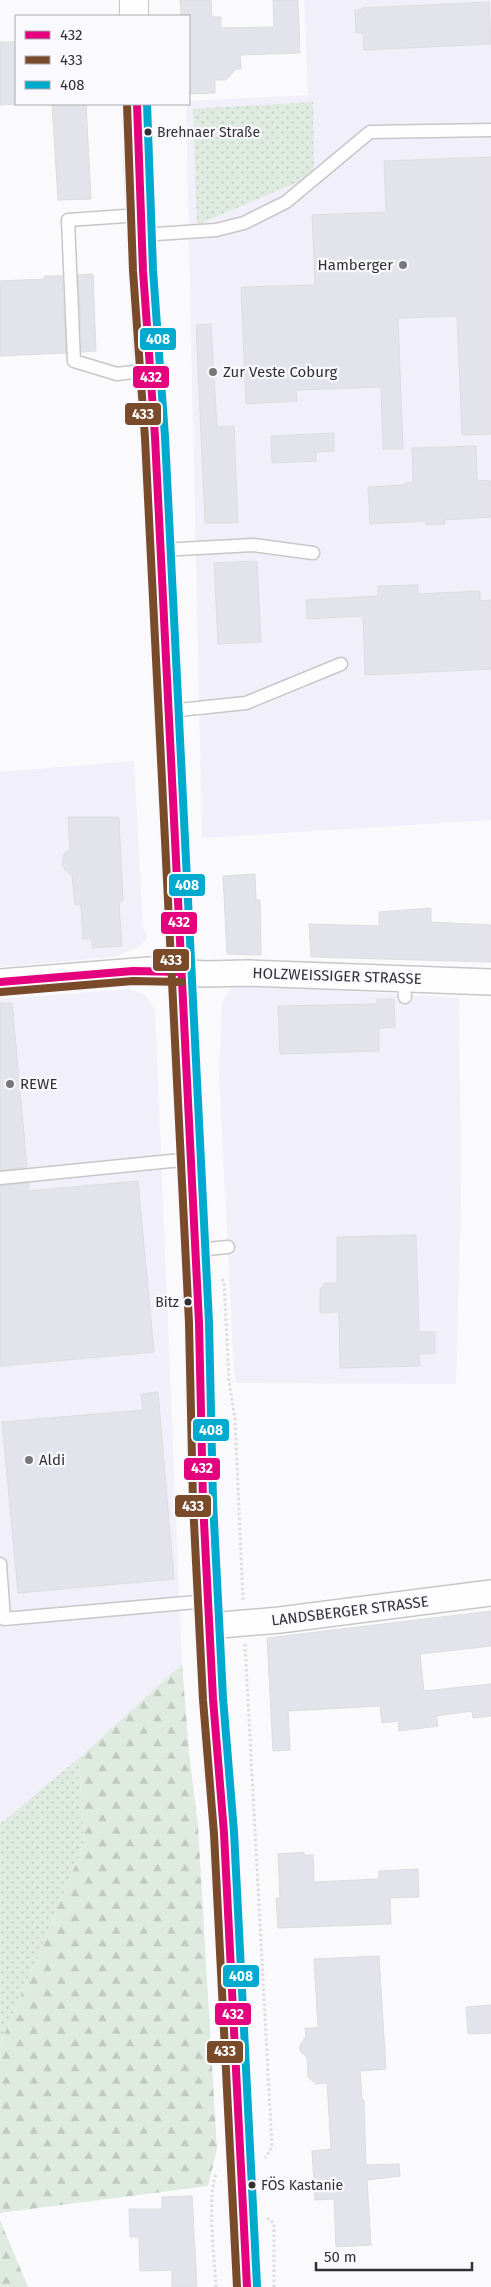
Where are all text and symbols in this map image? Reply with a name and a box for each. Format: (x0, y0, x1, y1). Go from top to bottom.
legend (15, 15, 190, 105)
text: 432 (60, 26, 83, 44)
text: 433 (60, 51, 83, 69)
text: 408 (60, 76, 85, 94)
place label: Brehnaer Straße (157, 124, 260, 141)
marker: Brehnaer Straße (143, 127, 153, 137)
place label: Hamberger (318, 256, 393, 274)
marker: Hamberger (397, 259, 409, 271)
line badge: 408 (139, 327, 177, 351)
text: 408 (146, 331, 170, 348)
place label: Zur Veste Coburg (223, 363, 338, 381)
line badge: 432 (132, 365, 170, 389)
marker: Zur Veste Coburg (207, 366, 219, 378)
text: 432 (140, 369, 162, 386)
line badge: 433 (124, 402, 162, 426)
text: 433 (132, 406, 154, 423)
line badge: 408 (168, 873, 206, 897)
text: 408 (175, 877, 199, 894)
line badge: 432 (160, 911, 198, 935)
text: 432 (168, 914, 190, 931)
line badge: 433 (152, 948, 190, 972)
text: 433 (160, 952, 182, 969)
street label: HOLZWEISSIGER STRASSE (252, 964, 422, 988)
place label: REWE (20, 1075, 58, 1093)
marker: REWE (4, 1078, 16, 1090)
place label: Bitz (155, 1294, 179, 1311)
marker: Bitz (183, 1297, 193, 1307)
line badge: 408 (192, 1418, 230, 1442)
text: 408 (199, 1422, 223, 1439)
place label: Aldi (39, 1451, 65, 1469)
marker: Aldi (23, 1454, 35, 1466)
line badge: 432 (183, 1457, 221, 1481)
text: 432 (191, 1460, 213, 1477)
line badge: 433 (174, 1494, 212, 1518)
text: 433 (182, 1498, 204, 1515)
street label: LANDSBERGER STRASSE (270, 1592, 430, 1630)
line badge: 408 (222, 1964, 260, 1988)
text: 408 (229, 1968, 253, 1985)
line badge: 432 (214, 2002, 252, 2026)
text: 432 (222, 2006, 244, 2023)
line badge: 433 (206, 2040, 244, 2064)
text: 433 (214, 2043, 236, 2060)
place label: FÖS Kastanie (261, 2176, 343, 2194)
marker: FÖS Kastanie (247, 2180, 257, 2190)
scale bar (316, 2240, 472, 2272)
text: 50 m (324, 2248, 357, 2266)

